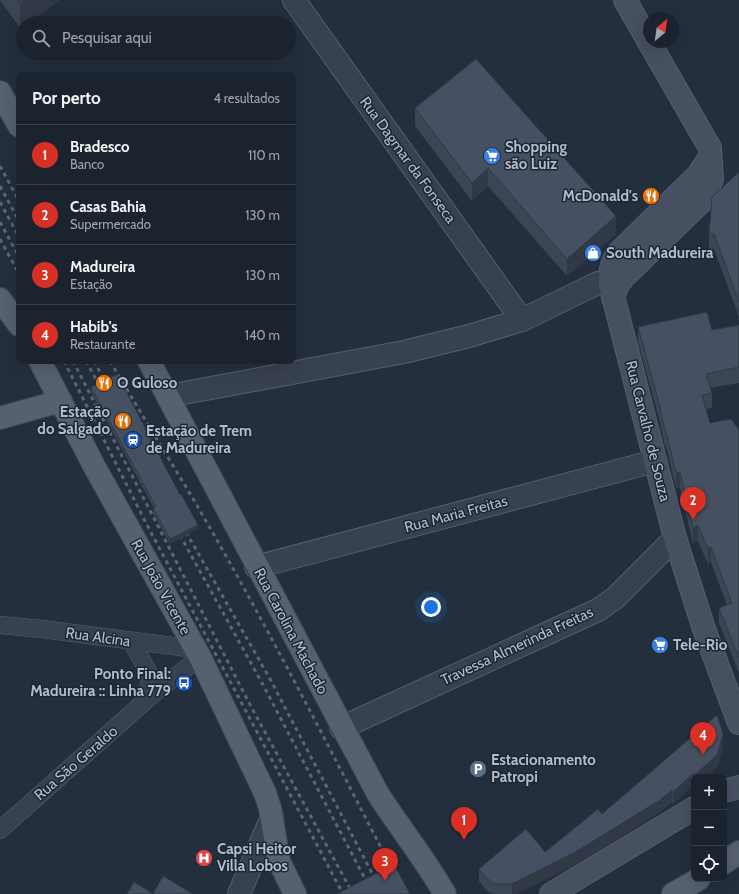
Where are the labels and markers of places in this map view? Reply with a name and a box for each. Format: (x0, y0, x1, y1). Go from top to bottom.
place label: Shopping são Luiz (505, 138, 567, 173)
supermarket icon: Shopping são Luiz (482, 146, 502, 166)
restaurant icon: McDonald's (641, 186, 661, 206)
place label: McDonald's (563, 187, 638, 205)
shop icon: South Madureira (583, 243, 603, 263)
place label: South Madureira (606, 244, 714, 262)
restaurant icon: O Guloso (94, 373, 114, 393)
place label: O Guloso (117, 374, 178, 392)
place label: Estação do Salgado (37, 403, 110, 438)
restaurant icon: Estação do Salgado (113, 411, 133, 431)
place label: Estação de Trem de Madureira (146, 422, 252, 457)
station icon: Estação de Trem de Madureira (123, 430, 143, 450)
pin: 2 (680, 487, 706, 520)
supermarket icon: Tele-Rio (650, 635, 670, 655)
place label: Tele-Rio (673, 636, 728, 654)
place label: Ponto Final: Madureira :: Linha 779 (30, 665, 171, 700)
bus stop icon: Ponto Final: Madureira :: Linha 779 (174, 673, 194, 693)
pin: 4 (690, 722, 716, 755)
place label: Estacionamento Patropi (491, 751, 596, 786)
parking icon: Estacionamento Patropi (468, 759, 488, 779)
pin: 1 (451, 807, 477, 840)
place label: Capsi Heitor Villa Lobos (217, 840, 296, 875)
hospital icon: Capsi Heitor Villa Lobos (194, 848, 214, 868)
pin: 3 (372, 848, 398, 881)

